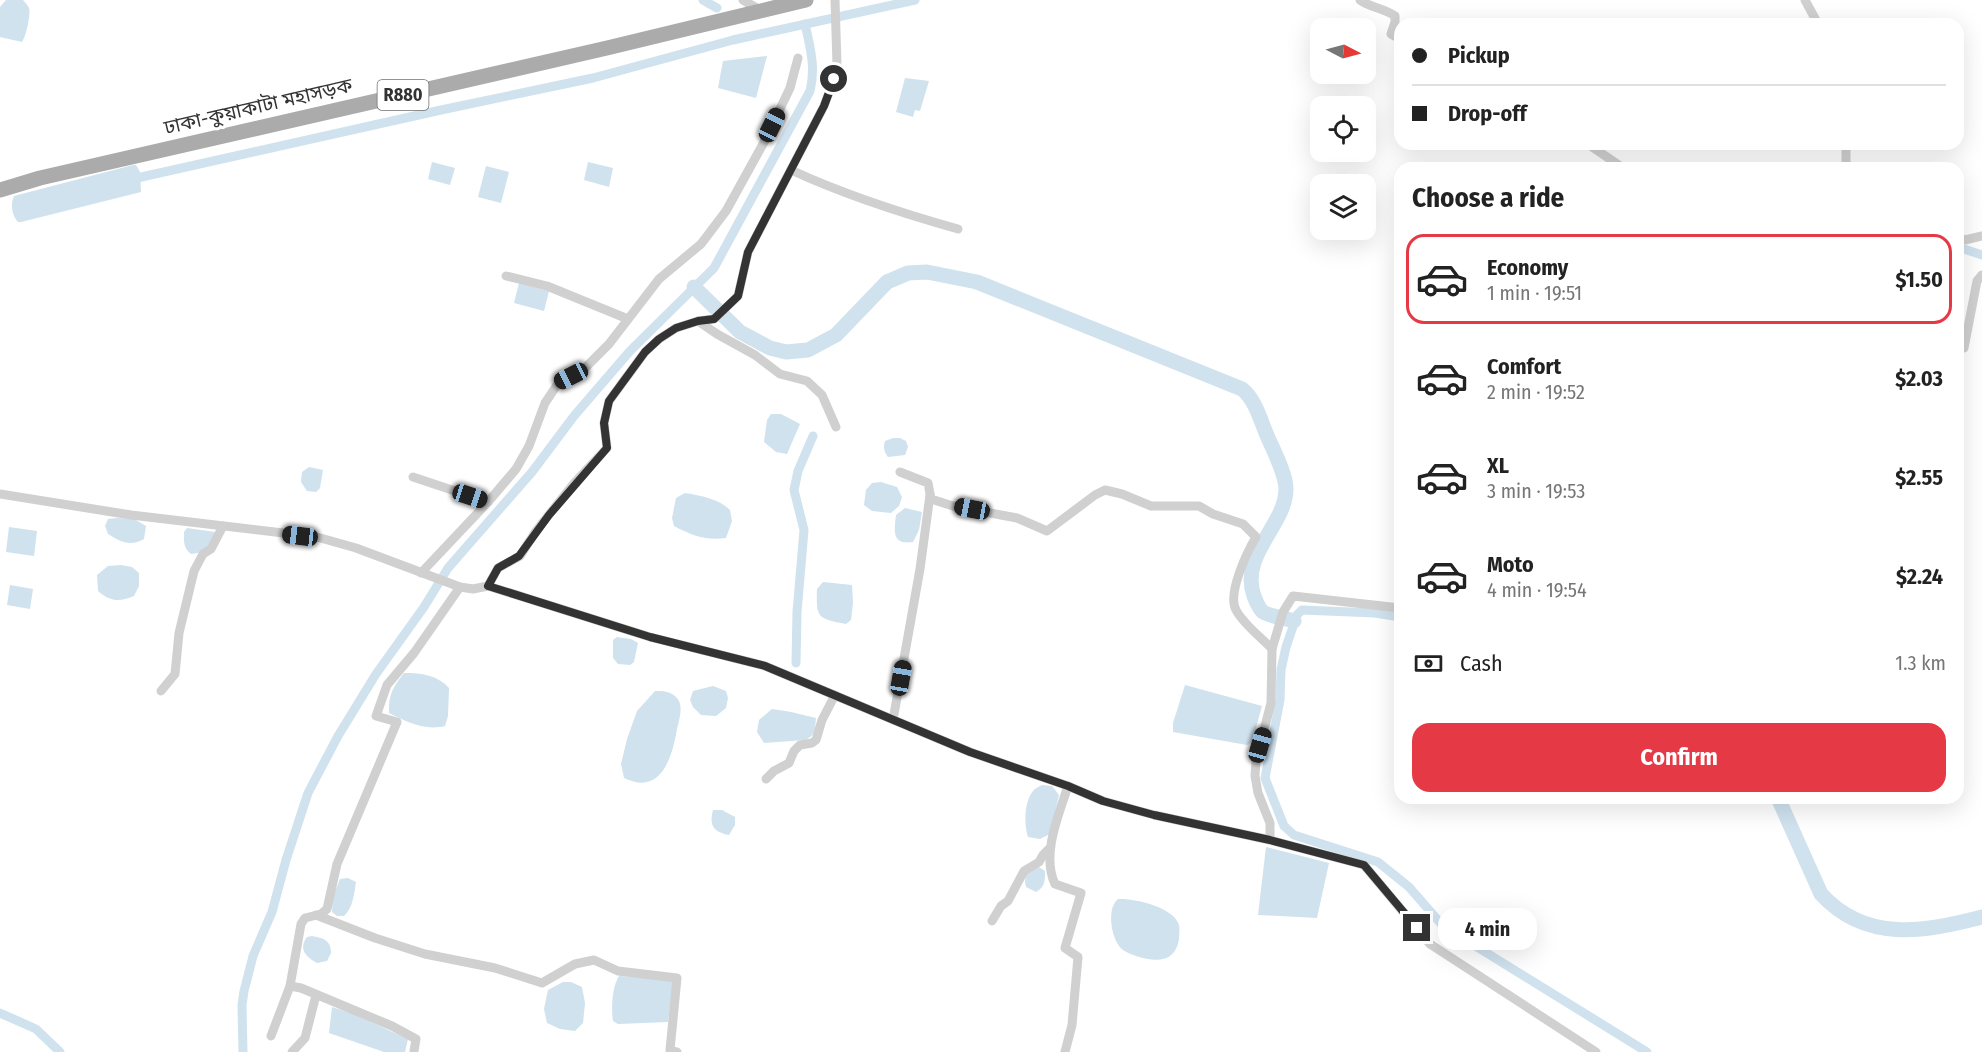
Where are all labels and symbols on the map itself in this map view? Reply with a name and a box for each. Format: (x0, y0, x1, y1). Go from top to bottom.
north arrow (1310, 18, 1376, 84)
route start (820, 65, 847, 92)
street label: ঢাকা-কুয়াকাটা মহাসড়ক (160, 72, 355, 140)
road number: R880 (378, 80, 428, 110)
car (756, 105, 788, 145)
car (551, 360, 591, 392)
car (450, 482, 490, 510)
car (953, 497, 991, 521)
car (281, 525, 319, 547)
car (889, 659, 913, 697)
car (1246, 725, 1274, 765)
callout: 4 min (1438, 907, 1537, 949)
route end (1403, 914, 1430, 941)

